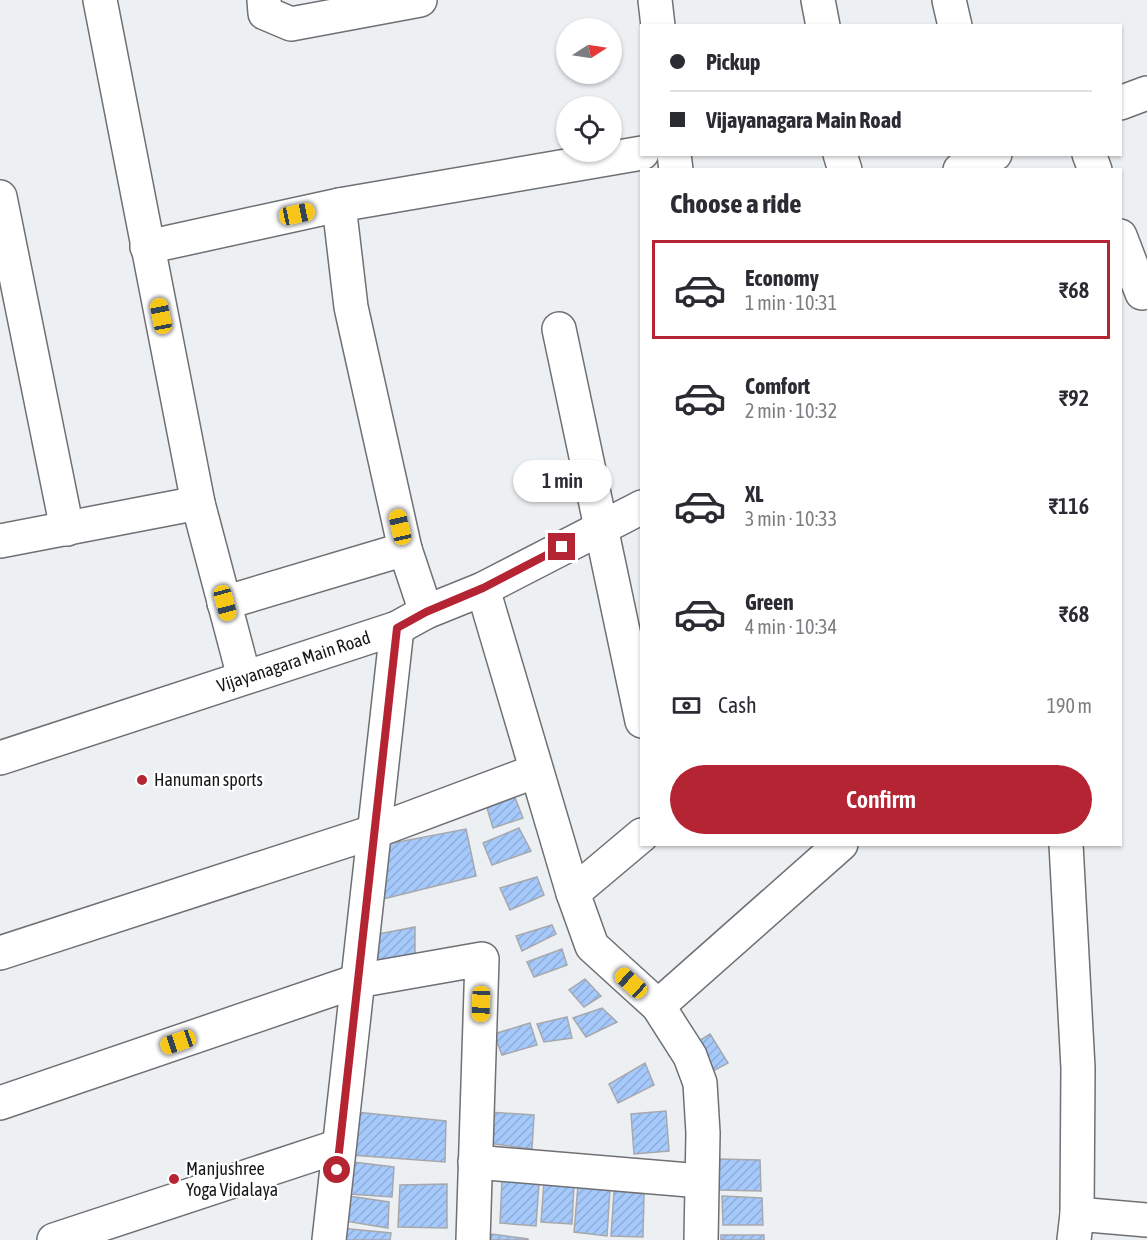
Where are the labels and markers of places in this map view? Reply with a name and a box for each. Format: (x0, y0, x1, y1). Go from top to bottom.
place label: Hanuman sports (154, 769, 263, 790)
marker: Hanuman sports (135, 773, 149, 787)
place label: Manjushree Yoga Vidalaya (186, 1158, 278, 1200)
marker: Manjushree Yoga Vidalaya (167, 1172, 181, 1186)

